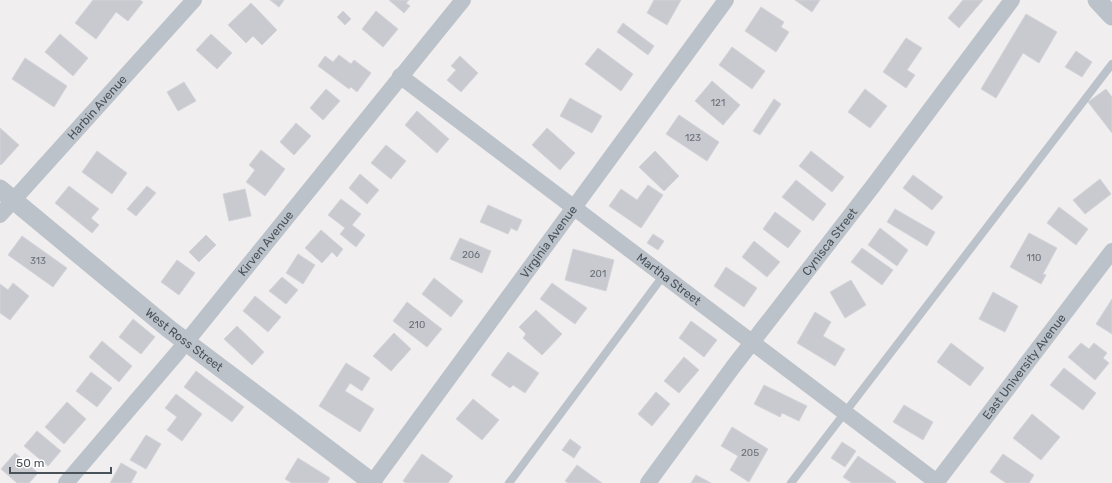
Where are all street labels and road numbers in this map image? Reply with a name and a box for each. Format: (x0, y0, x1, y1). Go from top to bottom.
street label: Harbin Avenue (65, 72, 130, 142)
street label: Virginia Avenue (517, 202, 580, 281)
street label: Cynisca Street (799, 205, 861, 279)
street label: Kirven Avenue (235, 208, 297, 279)
street label: Martha Street (634, 250, 704, 308)
street label: West Ross Street (142, 305, 226, 374)
street label: East University Avenue (980, 311, 1069, 422)

